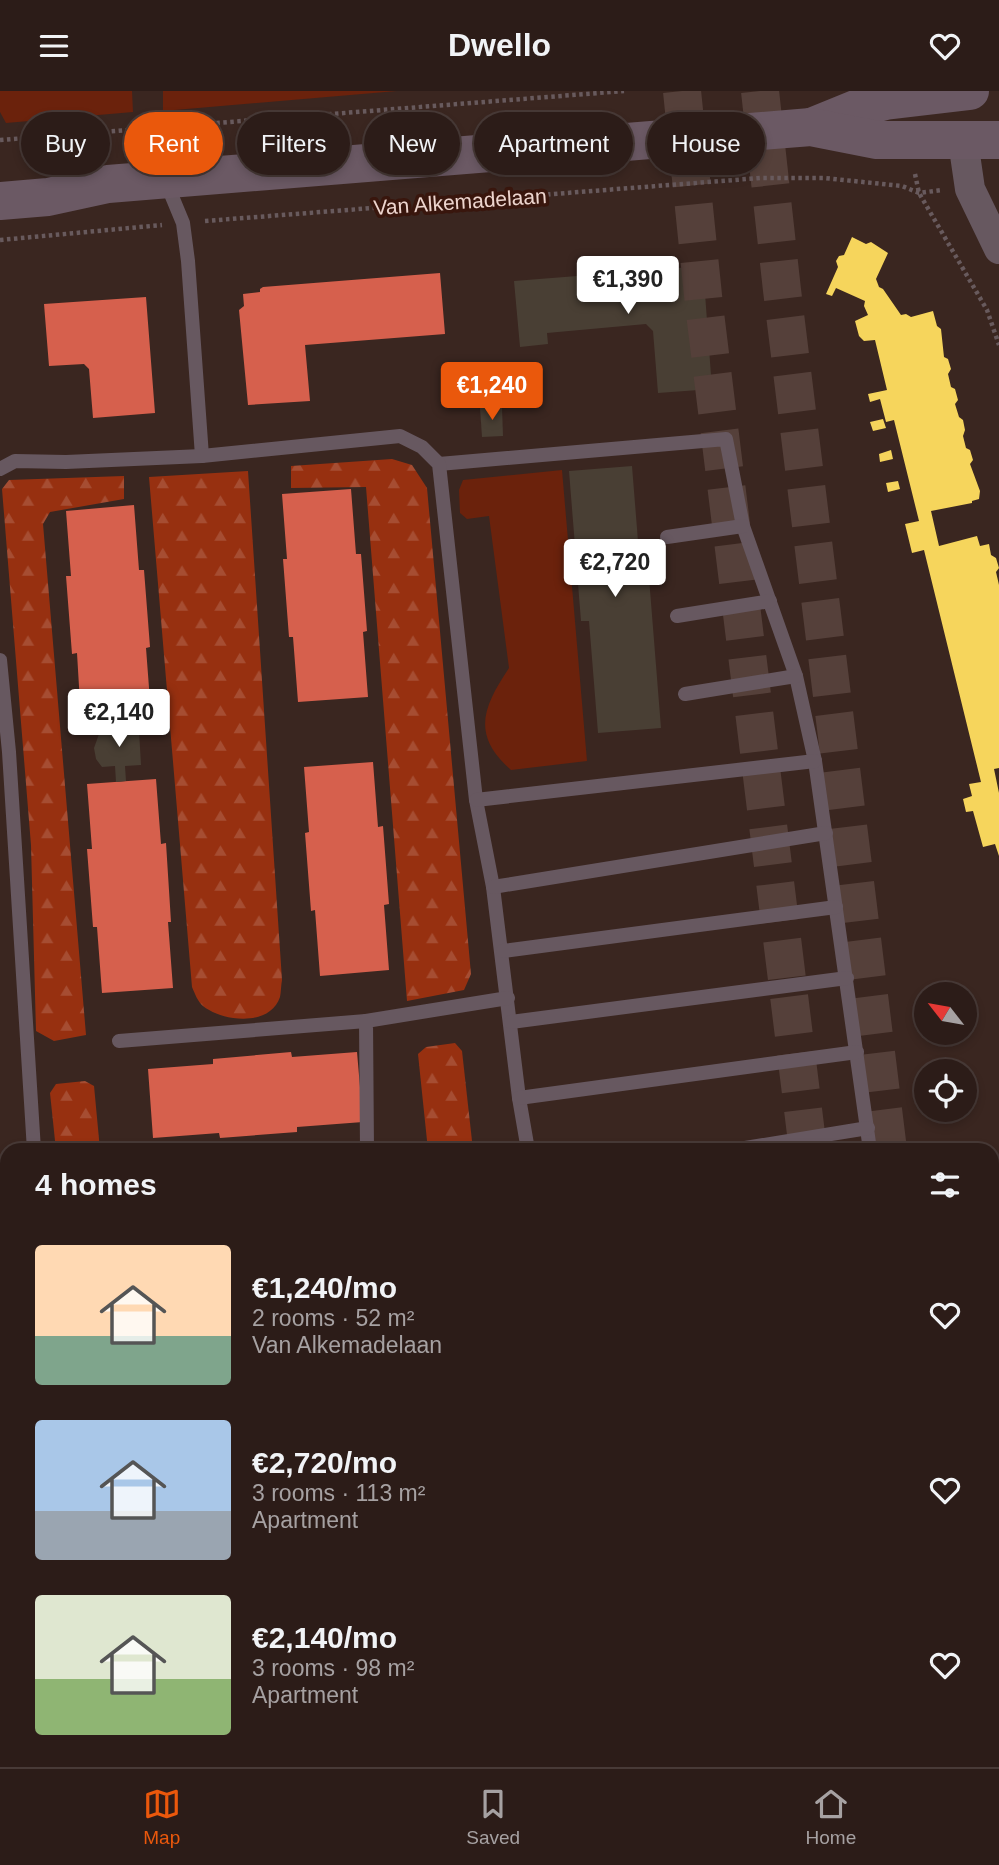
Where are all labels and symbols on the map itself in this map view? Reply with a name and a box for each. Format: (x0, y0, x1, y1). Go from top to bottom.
street label: Van Alkemadelaan (373, 184, 547, 219)
pin: €1,390 (571, 257, 685, 316)
pin: €1,240 (435, 363, 549, 422)
pin: €2,720 (558, 539, 672, 599)
pin: €2,140 (62, 689, 176, 749)
north arrow (914, 982, 976, 1045)

